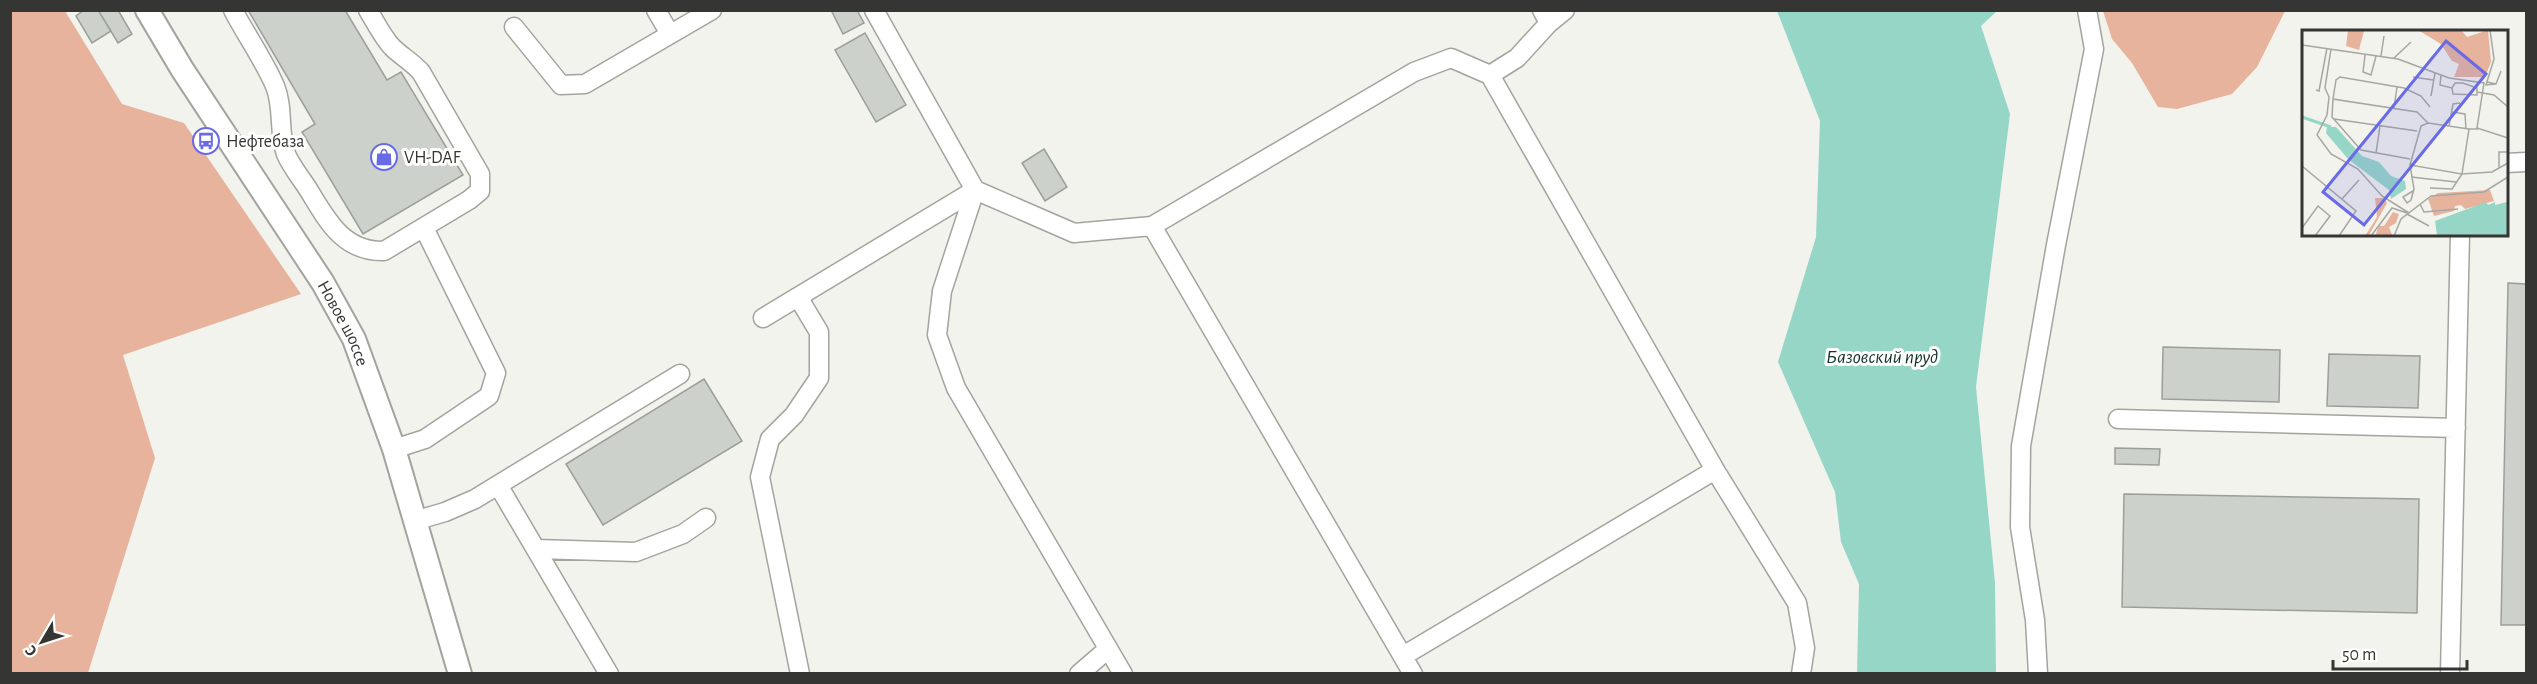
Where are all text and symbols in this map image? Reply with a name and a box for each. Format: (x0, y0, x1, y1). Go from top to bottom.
inset map (2302, 30, 2507, 236)
bus stop icon: Нефтебаза (191, 126, 221, 156)
place label: Нефтебаза (226, 132, 305, 151)
shop icon: VH-DAF (369, 142, 399, 172)
place label: VH-DAF (404, 149, 461, 167)
street label: Новое шоссе (313, 278, 371, 369)
water label: Базовский пруд (1826, 347, 1938, 367)
north arrow (12, 612, 72, 672)
scale bar (2333, 633, 2466, 671)
text: С (22, 642, 40, 659)
text: 50 m (2342, 646, 2376, 664)

